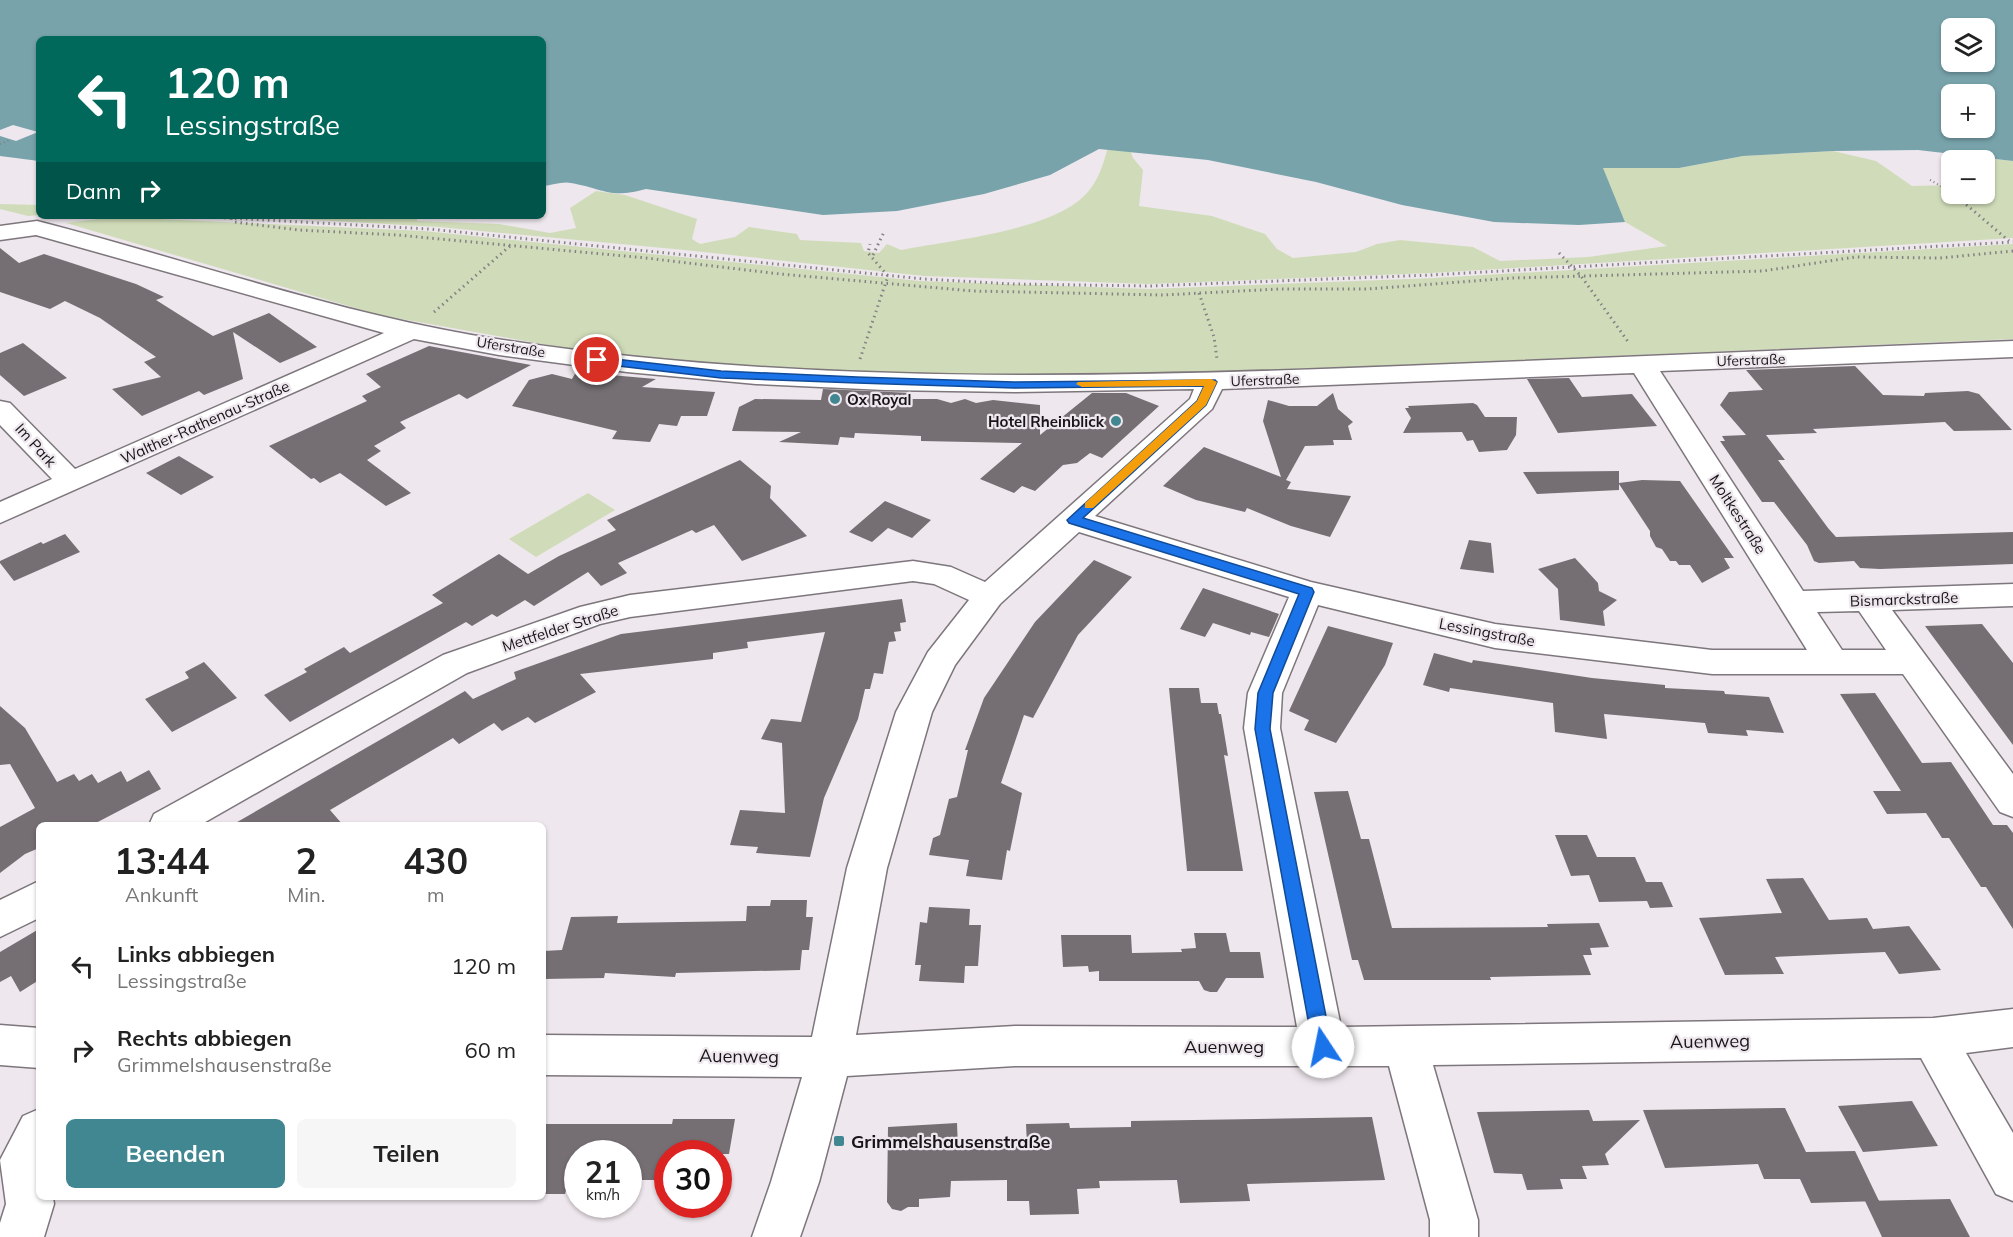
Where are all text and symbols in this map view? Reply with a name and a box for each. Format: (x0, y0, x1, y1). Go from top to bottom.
map controls (1941, 18, 1995, 204)
button: layers (1941, 18, 1995, 72)
text: 120 m (165, 56, 290, 109)
icon: left (66, 60, 144, 138)
button: + (1941, 84, 1995, 138)
text: Lessingstraße (165, 108, 340, 142)
button: − (1941, 150, 1995, 204)
icon: right (133, 174, 166, 207)
text: Dann (66, 177, 121, 205)
street label: Uferstraße (475, 333, 547, 361)
pin (571, 334, 622, 385)
icon: arrive (580, 343, 613, 376)
street label: Uferstraße (1716, 350, 1786, 370)
street label: Uferstraße (1230, 370, 1300, 390)
street label: Walther-Rathenau-Straße (118, 376, 292, 468)
place label: Ox Royal (847, 390, 911, 409)
marker: Ox Royal (828, 392, 842, 406)
place label: Hotel Rheinblick (988, 412, 1105, 431)
marker: Hotel Rheinblick (1109, 414, 1123, 428)
street label: Im Park (11, 419, 61, 471)
street label: Moltkestraße (1705, 471, 1771, 557)
street label: Bismarckstraße (1849, 588, 1959, 610)
street label: Mettfelder Straße (499, 600, 621, 656)
street label: Lessingstraße (1437, 613, 1537, 651)
text: 13:44 (114, 838, 209, 883)
text: 2 (295, 838, 317, 883)
text: 430 (403, 838, 468, 883)
text: Ankunft (125, 882, 198, 907)
text: Min. (287, 882, 325, 907)
text: m (427, 882, 444, 907)
text: Links abbiegen (117, 940, 275, 968)
icon: left (66, 950, 99, 983)
text: 120 m (451, 952, 516, 980)
text: Lessingstraße (117, 968, 247, 993)
position arrow (1291, 1015, 1355, 1079)
text: Rechts abbiegen (117, 1024, 292, 1052)
street label: Auenweg (1670, 1029, 1750, 1053)
icon: right (66, 1034, 99, 1067)
street label: Auenweg (1184, 1035, 1264, 1058)
text: 60 m (465, 1036, 516, 1064)
street label: Auenweg (699, 1044, 779, 1068)
text: Grimmelshausenstraße (117, 1052, 332, 1077)
button: Beenden (66, 1119, 285, 1188)
button: Teilen (297, 1119, 516, 1188)
place label: Grimmelshausenstraße (851, 1130, 1051, 1153)
marker: Grimmelshausenstraße (832, 1134, 846, 1148)
speed limit sign: 30 (654, 1140, 732, 1218)
text: 21 (585, 1153, 621, 1191)
text: km/h (586, 1185, 620, 1204)

